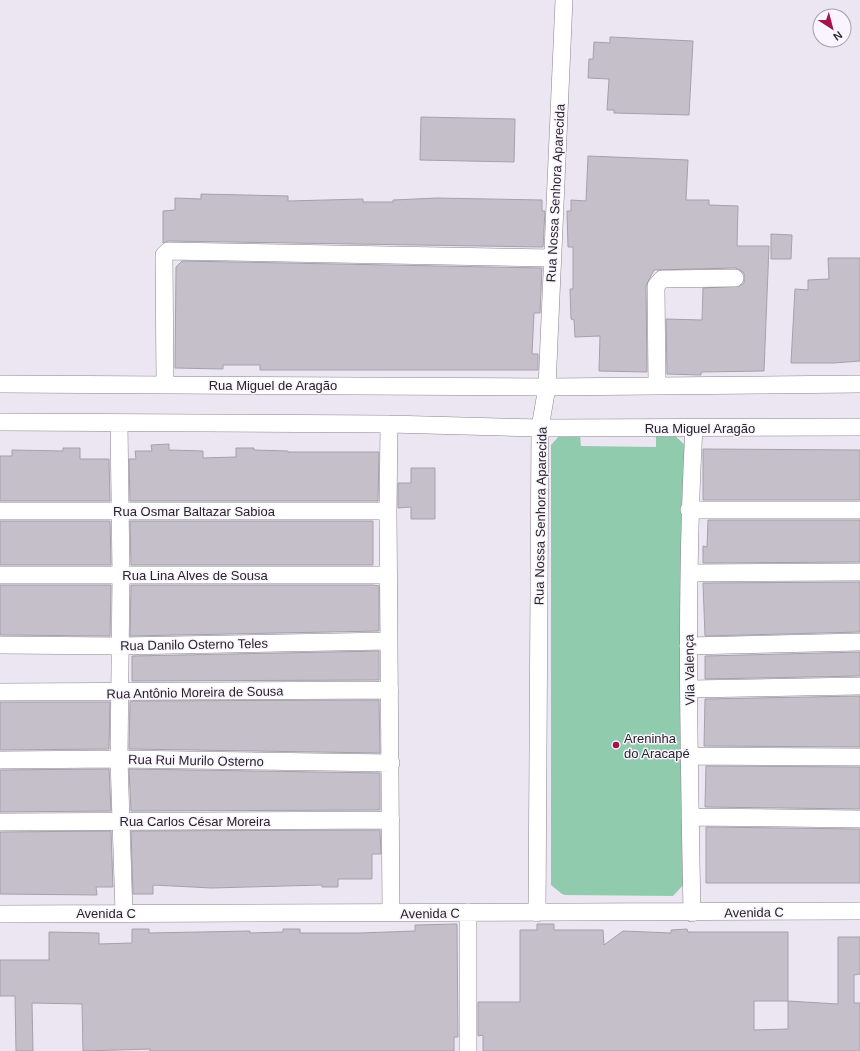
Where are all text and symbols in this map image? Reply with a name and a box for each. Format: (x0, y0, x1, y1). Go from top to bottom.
north arrow (812, 8, 852, 48)
text: N (831, 29, 845, 43)
street label: Rua Nossa Senhora Aparecida (543, 103, 568, 283)
street label: Rua Miguel de Aragão (209, 378, 337, 393)
street label: Rua Miguel Aragão (645, 421, 755, 436)
street label: Rua Nossa Senhora Aparecida (531, 426, 550, 605)
street label: Rua Osmar Baltazar Sabioa (113, 504, 276, 519)
street label: Rua Lina Alves de Sousa (122, 568, 268, 583)
street label: Vila Valença (681, 634, 698, 706)
street label: Rua Danilo Osterno Teles (120, 636, 269, 653)
street label: Rua Antônio Moreira de Sousa (106, 683, 284, 702)
place label: Areninha do Aracapé (624, 731, 690, 761)
marker: Areninha do Aracapé (611, 740, 621, 750)
street label: Rua Rui Murilo Osterno (128, 752, 264, 769)
street label: Rua Carlos César Moreira (120, 814, 271, 829)
street label: Avenida C (724, 904, 784, 921)
street label: Avenida C (400, 905, 460, 922)
street label: Avenida C (76, 906, 136, 921)

